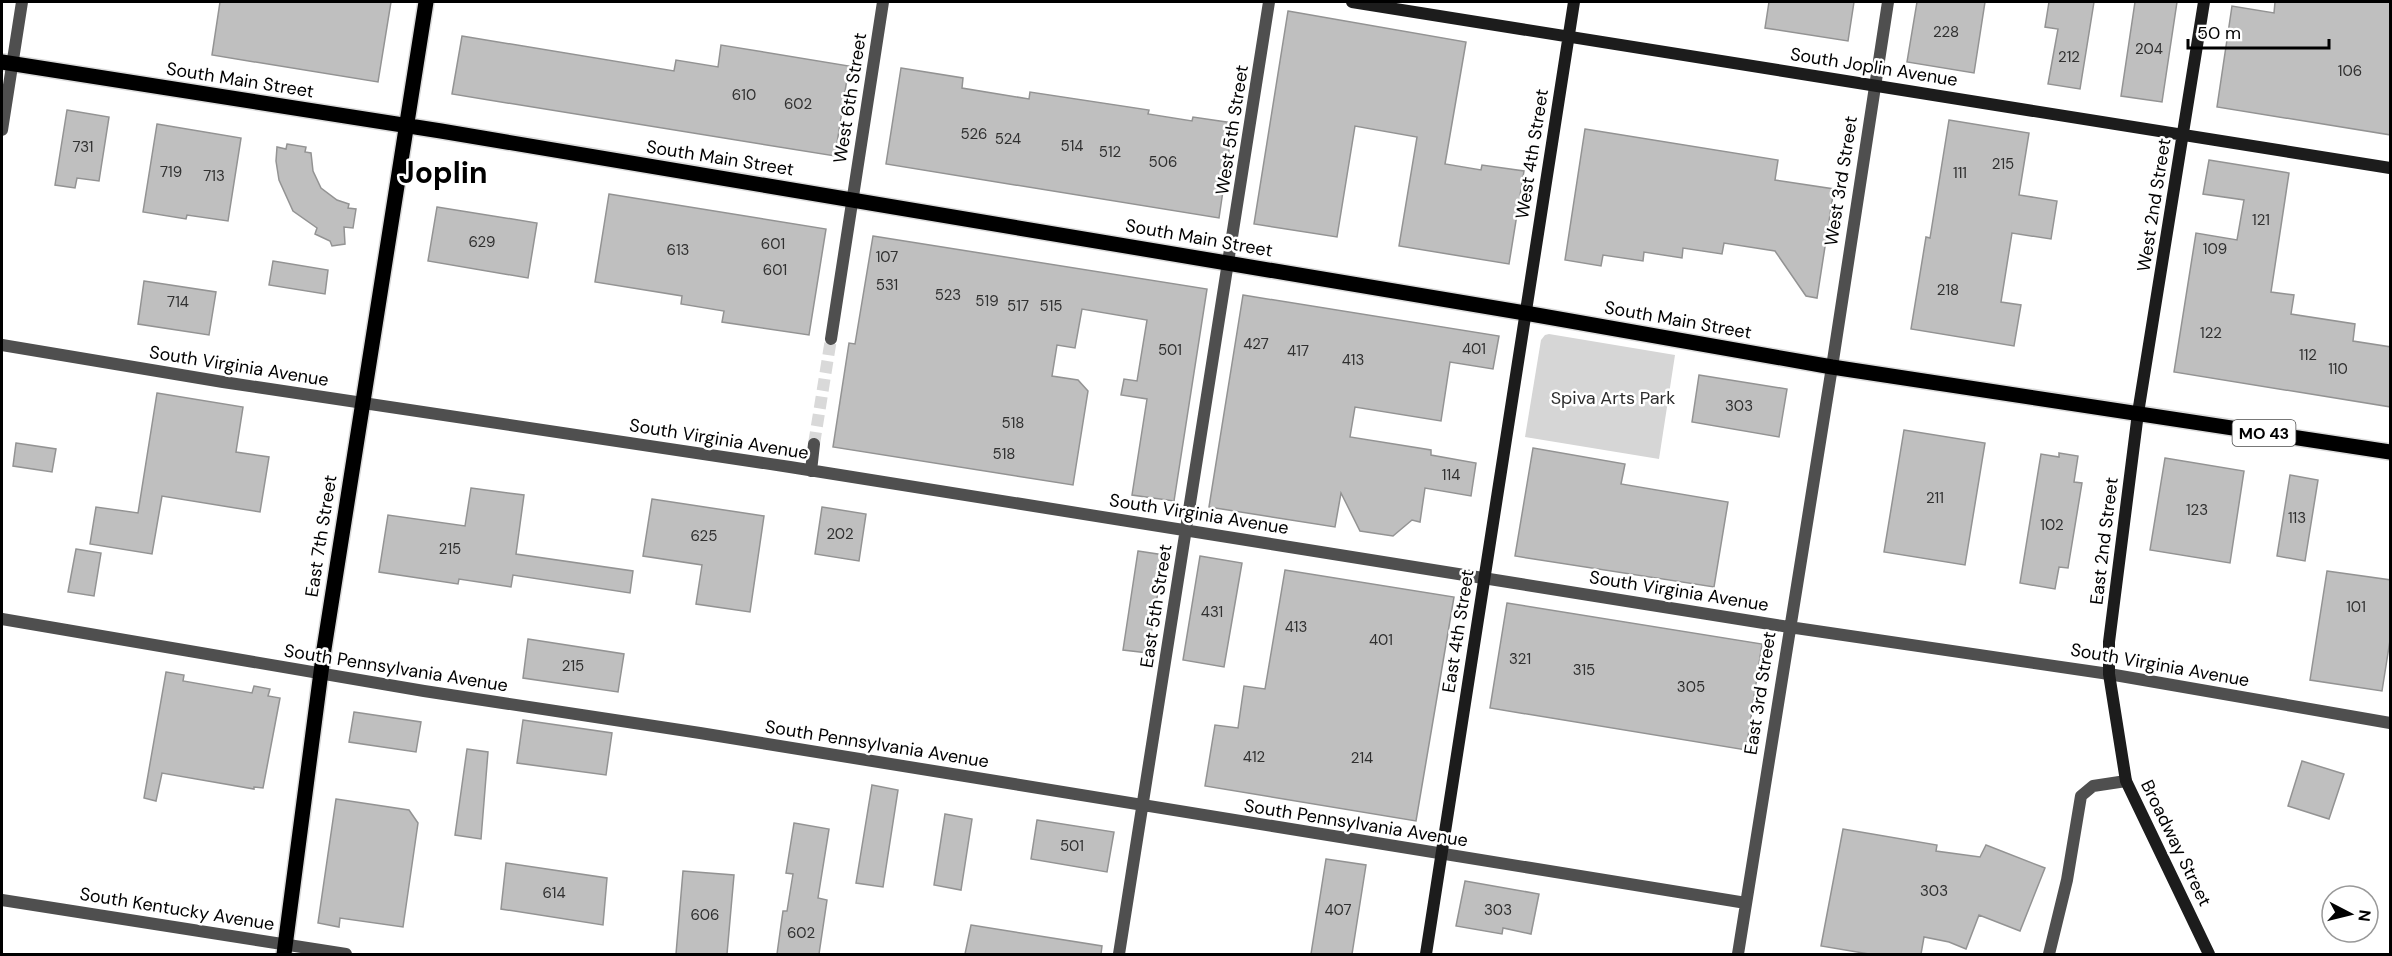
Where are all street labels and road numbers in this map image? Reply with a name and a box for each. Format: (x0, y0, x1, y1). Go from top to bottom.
street label: West 6th Street (828, 31, 872, 165)
street label: South Joplin Avenue (1789, 42, 1959, 92)
street label: South Main Street (165, 56, 315, 104)
street label: West 5th Street (1210, 63, 1254, 197)
street label: West 4th Street (1510, 87, 1554, 221)
street label: West 3rd Street (1819, 114, 1863, 248)
street label: South Main Street (645, 134, 795, 182)
street label: West 2nd Street (2132, 136, 2176, 274)
street label: South Main Street (1124, 213, 1274, 263)
street label: South Main Street (1603, 295, 1753, 345)
street label: South Virginia Avenue (148, 340, 330, 392)
street label: South Virginia Avenue (628, 413, 810, 465)
road number: MO 43 (2232, 420, 2296, 446)
street label: East 7th Street (300, 473, 342, 599)
street label: East 2nd Street (2084, 476, 2124, 606)
street label: South Virginia Avenue (1108, 488, 1290, 540)
street label: East 5th Street (1134, 543, 1178, 669)
street label: South Virginia Avenue (1588, 565, 1770, 617)
street label: East 4th Street (1436, 568, 1480, 694)
street label: East 3rd Street (1738, 630, 1782, 756)
street label: South Virginia Avenue (2069, 637, 2251, 693)
street label: South Pennsylvania Avenue (282, 638, 510, 698)
street label: South Pennsylvania Avenue (763, 714, 991, 774)
street label: Broadway Street (2135, 776, 2217, 910)
street label: South Pennsylvania Avenue (1242, 793, 1470, 853)
street label: South Kentucky Avenue (78, 882, 276, 936)

